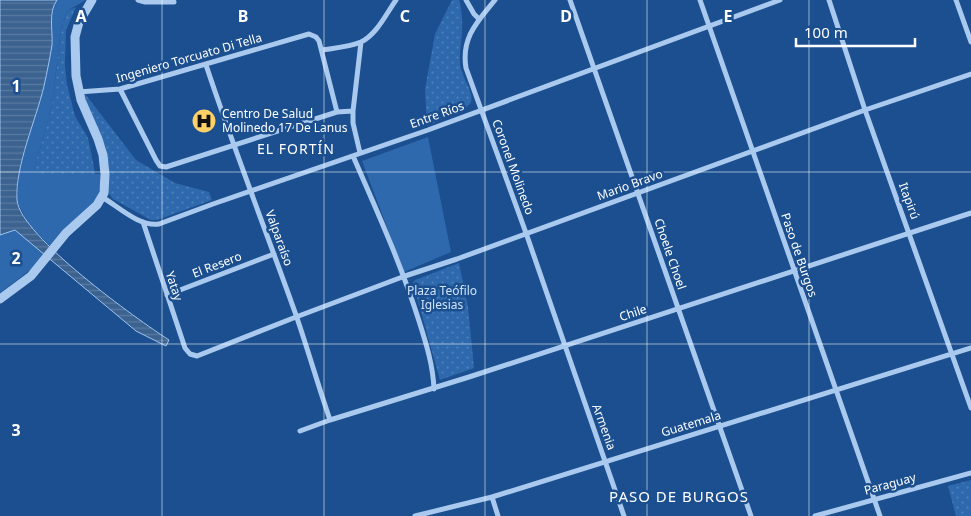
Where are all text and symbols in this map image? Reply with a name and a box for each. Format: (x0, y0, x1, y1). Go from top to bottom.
text: A (75, 5, 87, 27)
text: B (238, 5, 248, 27)
text: C (400, 5, 410, 27)
text: D (560, 5, 572, 27)
text: E (724, 5, 733, 27)
scale bar (796, 15, 915, 47)
text: 100 m (804, 22, 848, 42)
street label: Ingeniero Torcuato Di Tella (114, 29, 264, 86)
text: 1 (11, 75, 21, 97)
street label: Entre Ríos (407, 97, 467, 132)
place label: Centro De Salud Molinedo 17 De Lanus (222, 105, 348, 136)
hospital icon: Centro De Salud Molinedo 17 De Lanus (191, 108, 217, 134)
street label: Coronel Molinedo (488, 117, 539, 217)
district label: EL FORTÍN (257, 139, 335, 158)
street label: Mario Bravo (595, 165, 665, 204)
street label: Itapirú (895, 180, 924, 222)
street label: Valparaíso (261, 207, 297, 268)
street label: Paso de Burgos (777, 211, 822, 299)
street label: Choele Choel (650, 216, 691, 292)
text: 2 (11, 247, 21, 269)
street label: El Resero (190, 247, 244, 282)
street label: Yatay (162, 269, 187, 304)
park label: Plaza Teófilo Iglesias (407, 282, 477, 313)
street label: Chile (617, 300, 649, 325)
street label: Armenia (588, 401, 621, 452)
street label: Guatemala (659, 406, 723, 441)
text: 3 (11, 419, 21, 441)
street label: Paraguay (862, 468, 919, 499)
district label: PASO DE BURGOS (609, 486, 749, 506)

